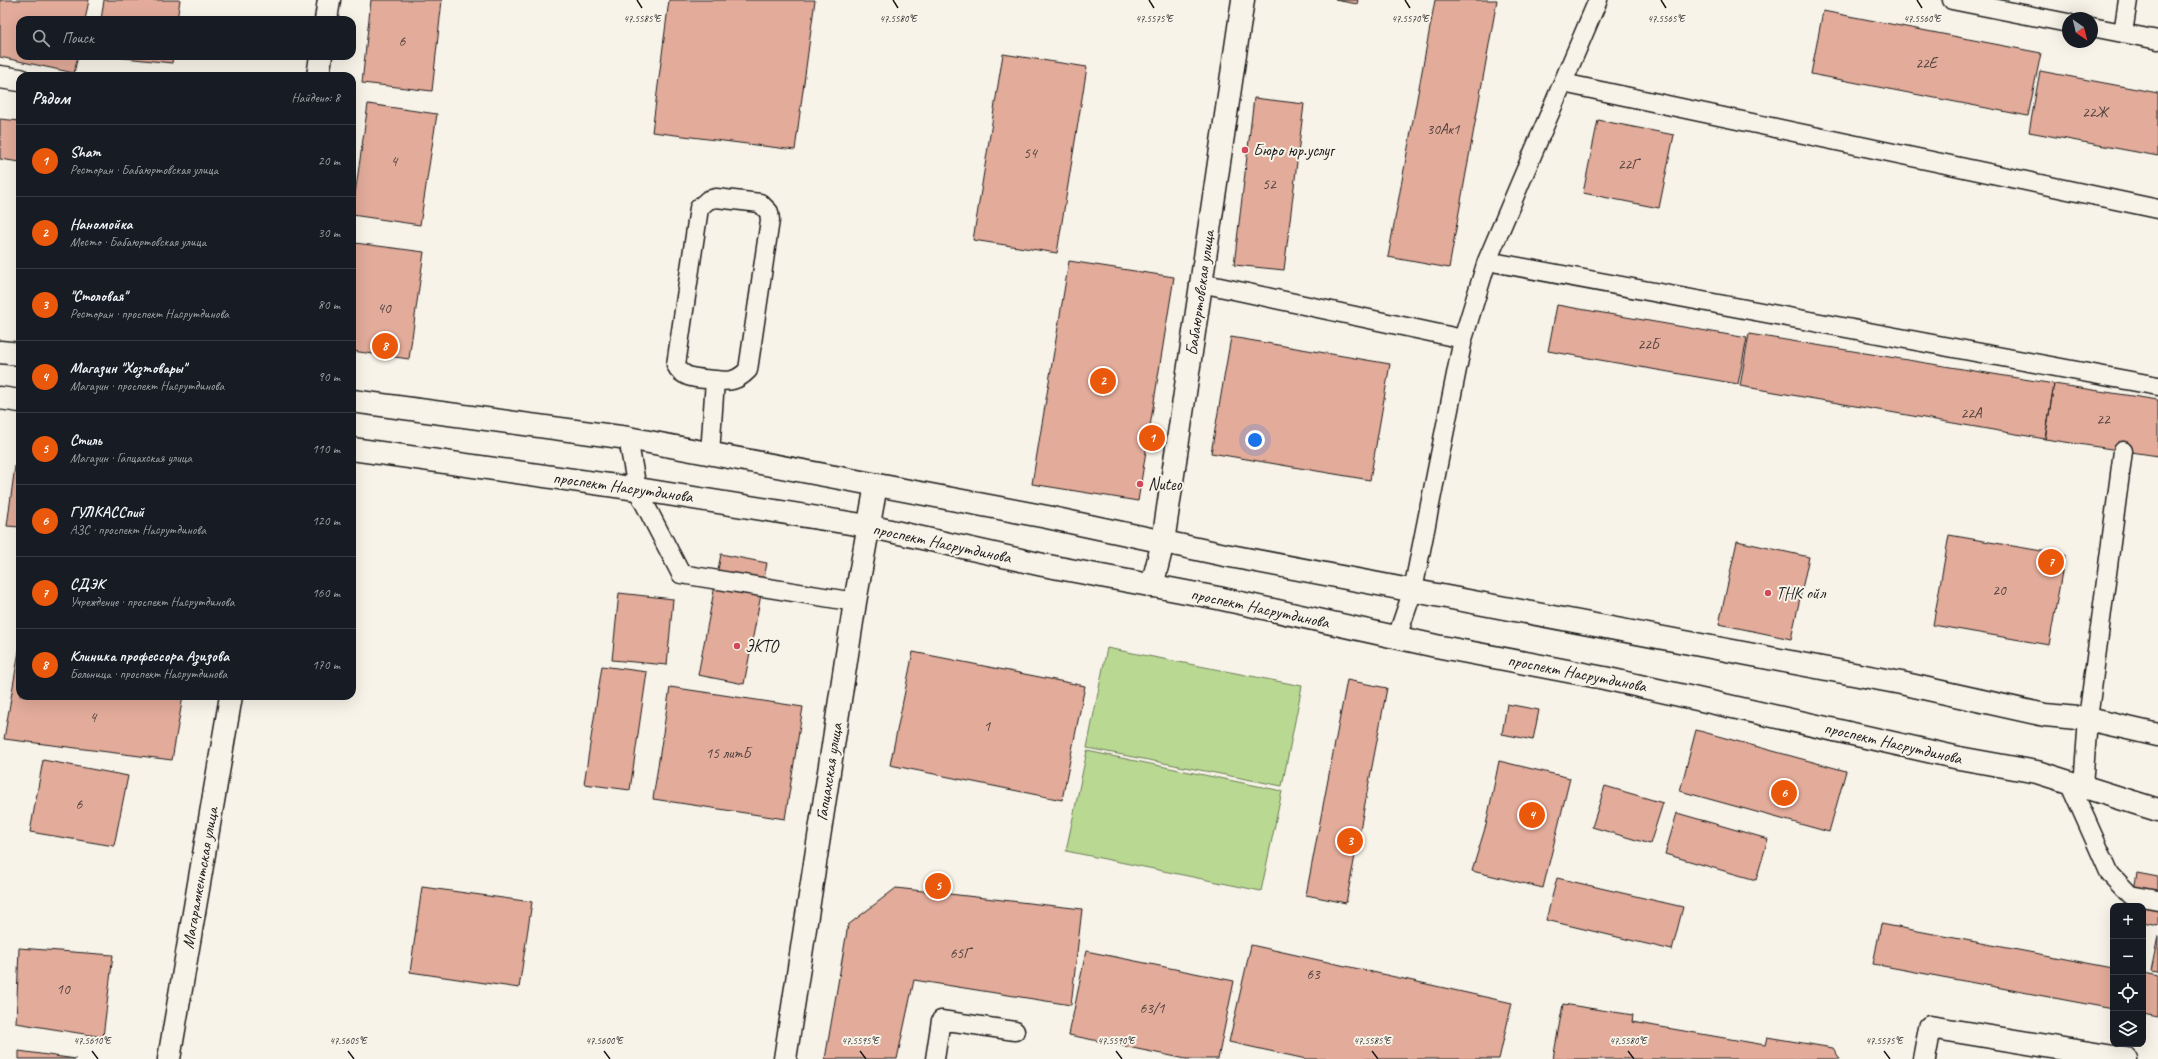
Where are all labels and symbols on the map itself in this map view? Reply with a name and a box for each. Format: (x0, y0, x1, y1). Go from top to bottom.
text: 47.5585°E (623, 12, 662, 25)
text: 47.5580°E (879, 12, 918, 25)
text: 47.5575°E (1135, 12, 1174, 25)
text: 47.5570°E (1391, 12, 1430, 25)
text: 47.5565°E (1647, 12, 1686, 25)
text: 47.5560°E (1903, 12, 1942, 25)
north arrow (2062, 12, 2098, 48)
house number: 6 (399, 32, 407, 51)
house number: 22Е (1915, 54, 1939, 73)
house number: 22Ж (2082, 103, 2111, 122)
house number: 30Ак1 (1426, 120, 1461, 139)
place label: Бюро юр.услуг (1253, 140, 1336, 161)
house number: 54 (1023, 144, 1038, 163)
marker: Бюро юр.услуг (1240, 145, 1250, 155)
house number: 4 (391, 152, 399, 171)
house number: 22Г (1618, 155, 1641, 174)
house number: 52 (1262, 175, 1277, 194)
street label: Бабаюртовская улица (1181, 227, 1219, 357)
house number: 40 (377, 299, 392, 318)
pin: 8 (372, 331, 398, 361)
house number: 22Б (1637, 335, 1661, 354)
pin: 2 (1090, 366, 1116, 396)
house number: 22А (1960, 404, 1983, 423)
house number: 22 (2096, 410, 2111, 429)
pin: 1 (1139, 423, 1165, 453)
your location (1245, 430, 1265, 450)
street label: проспект Насрутдинова (552, 467, 696, 507)
place label: Nuteo (1148, 474, 1183, 495)
marker: Nuteo (1135, 479, 1145, 489)
street label: проспект Насрутдинова (871, 518, 1015, 568)
pin: 7 (2038, 547, 2064, 577)
house number: 20 (1992, 581, 2007, 600)
street label: проспект Насрутдинова (1189, 583, 1333, 633)
place label: ТНК ойл (1776, 583, 1826, 604)
marker: ТНК ойл (1763, 588, 1773, 598)
place label: ЭКТО (745, 636, 780, 657)
marker: ЭКТО (732, 641, 742, 651)
street label: проспект Насрутдинова (1506, 649, 1650, 697)
house number: 4 (90, 708, 98, 727)
house number: 1 (984, 717, 992, 736)
street label: проспект Насрутдинова (1822, 717, 1965, 769)
street label: Гапцахская улица (811, 720, 847, 822)
house number: 15 литБ (706, 744, 753, 763)
pin: 6 (1771, 778, 1797, 808)
house number: 6 (76, 795, 84, 814)
pin: 4 (1519, 800, 1545, 830)
street label: Магарамкентская улица (177, 804, 223, 950)
pin: 3 (1337, 826, 1363, 856)
pin: 5 (925, 871, 951, 901)
house number: 65Г (950, 944, 973, 963)
house number: 63 (1306, 965, 1321, 984)
house number: 10 (56, 980, 71, 999)
house number: 63/1 (1139, 999, 1166, 1018)
text: 47.5610°E (73, 1034, 112, 1047)
text: 47.5605°E (329, 1034, 368, 1047)
text: 47.5600°E (585, 1034, 624, 1047)
text: 47.5595°E (841, 1034, 880, 1047)
text: 47.5590°E (1097, 1034, 1136, 1047)
text: 47.5585°E (1353, 1034, 1392, 1047)
text: 47.5580°E (1609, 1034, 1648, 1047)
text: 47.5575°E (1865, 1034, 1904, 1047)

